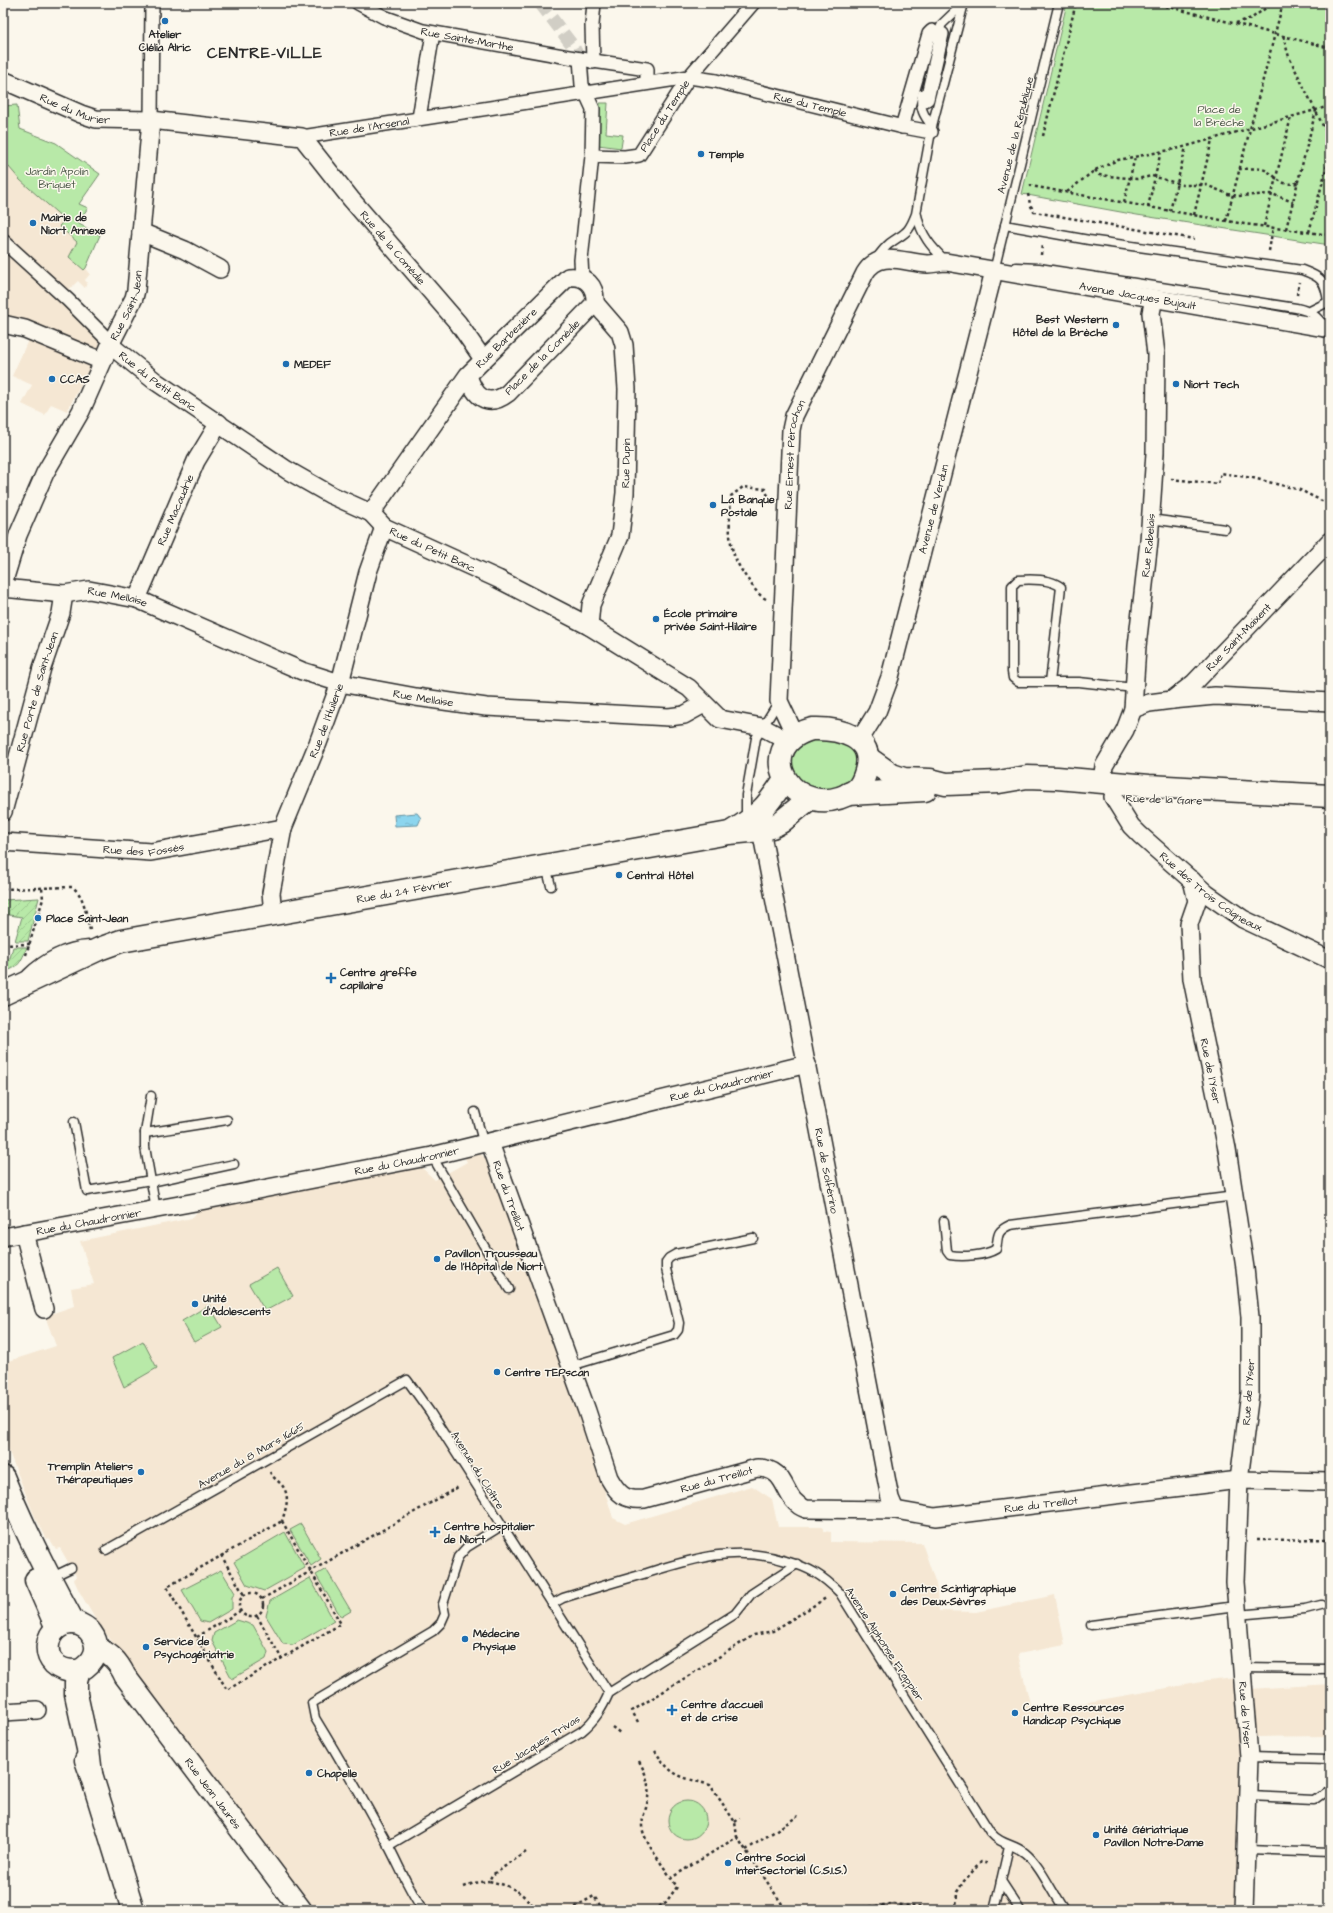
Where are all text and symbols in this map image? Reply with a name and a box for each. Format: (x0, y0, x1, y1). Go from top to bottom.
marker: Atelier Clélia Alric (160, 16, 170, 26)
street label: Rue Sainte-Marthe (420, 24, 515, 55)
place label: Atelier Clélia Alric (139, 27, 191, 55)
district label: CENTRE-VILLE (207, 43, 323, 64)
street label: Avenue de la République (994, 75, 1037, 195)
street label: Place du Temple (636, 77, 693, 155)
street label: Rue du Temple (772, 88, 848, 121)
street label: Rue du Murier (37, 90, 110, 127)
park label: Place de la Brèche (1194, 102, 1244, 130)
street label: Rue de l'Arsenal (328, 113, 411, 141)
place label: Temple (708, 147, 744, 163)
marker: Temple (696, 149, 706, 159)
park label: Jardin Apolin Briquet (26, 164, 89, 192)
street label: Rue de la Comédie (356, 208, 429, 288)
place label: Mairie de Niort Annexe (41, 210, 106, 238)
marker: Mairie de Niort Annexe (28, 218, 38, 228)
street label: Rue Saint-Jean (107, 269, 146, 343)
street label: Avenue Jacques Bujault (1078, 278, 1198, 314)
street label: Rue Barbezière (472, 304, 540, 372)
place label: Best Western Hôtel de la Brèche (1012, 312, 1108, 340)
street label: Place de la Comédie (501, 316, 583, 398)
marker: Best Western Hôtel de la Brèche (1111, 320, 1121, 330)
street label: Rue du Petit Banc (116, 348, 200, 415)
place label: MEDEF (294, 357, 331, 372)
marker: MEDEF (281, 359, 291, 369)
place label: CCAS (60, 372, 90, 387)
marker: CCAS (47, 374, 57, 384)
place label: Niort Tech (1184, 377, 1239, 392)
marker: Niort Tech (1171, 379, 1181, 389)
street label: Rue Ernest Pérochon (780, 397, 809, 510)
street label: Rue Dupin (618, 438, 634, 488)
street label: Avenue de Verdun (915, 462, 952, 555)
street label: Rue Macaudrie (154, 472, 197, 548)
place label: La Banque Postale (721, 492, 775, 520)
marker: La Banque Postale (708, 500, 718, 510)
street label: Rue Rabelais (1138, 513, 1159, 578)
street label: Rue du Petit Banc (387, 524, 478, 576)
street label: Rue Mellaise (86, 583, 150, 611)
street label: Rue Saint-Maixent (1202, 599, 1275, 675)
place label: École primaire privée Saint-Hilaire (664, 606, 757, 635)
marker: École primaire privée Saint-Hilaire (651, 614, 661, 624)
street label: Rue Porte de Saint-Jean (13, 629, 62, 754)
street label: Rue de l'Huilerie (306, 681, 347, 760)
street label: Rue Mellaise (392, 686, 455, 710)
street label: Rue de la Gare (1125, 791, 1203, 808)
street label: Rue des Fossés (102, 839, 186, 860)
street label: Rue des Trois Coigneaux (1156, 849, 1265, 935)
place label: Central Hôtel (627, 868, 694, 883)
marker: Central Hôtel (614, 870, 624, 880)
street label: Rue du 24 Février (355, 875, 453, 907)
place label: Place Saint-Jean (46, 911, 129, 926)
marker: Place Saint-Jean (33, 913, 43, 923)
place label: Centre greffe capillaire (340, 965, 417, 994)
marker: Centre greffe capillaire (325, 972, 337, 984)
street label: Rue de l'Yser (1196, 1037, 1225, 1105)
street label: Rue du Chaudronnier (668, 1065, 775, 1105)
street label: Rue de Solférino (811, 1127, 842, 1216)
street label: Rue du Chaudronnier (353, 1143, 461, 1179)
street label: Rue du Treillot (489, 1158, 528, 1234)
street label: Rue du Chaudronnier (35, 1205, 142, 1239)
place label: Pavillon Trousseau de l'Hôpital de Niort (444, 1246, 543, 1275)
marker: Pavillon Trousseau de l'Hôpital de Niort (432, 1254, 442, 1264)
place label: Unité d’Adolescents (202, 1291, 271, 1319)
marker: Unité d’Adolescents (190, 1299, 200, 1309)
street label: Rue de l'Yser (1239, 1358, 1258, 1426)
place label: Centre TEPscan (505, 1365, 590, 1380)
marker: Centre TEPscan (492, 1367, 502, 1377)
street label: Avenue du 8 Mars 1665 (195, 1419, 308, 1492)
street label: Avenue du Cloître (447, 1428, 508, 1512)
place label: Tremplin Ateliers Thérapeutiques (47, 1459, 133, 1488)
street label: Rue du Treillot (679, 1462, 755, 1497)
marker: Tremplin Ateliers Thérapeutiques (136, 1467, 146, 1477)
street label: Rue du Treillot (1003, 1493, 1079, 1517)
place label: Centre hospitalier de Niort (443, 1519, 535, 1547)
marker: Centre hospitalier de Niort (429, 1526, 441, 1538)
place label: Centre Scintigraphique des Deux-Sèvres (900, 1581, 1016, 1609)
street label: Avenue Alphonse Frappier (842, 1584, 927, 1704)
marker: Centre Scintigraphique des Deux-Sèvres (888, 1589, 898, 1599)
place label: Médecine Physique (473, 1626, 520, 1656)
place label: Service de Psychogériatrie (153, 1634, 234, 1664)
marker: Médecine Physique (460, 1634, 470, 1644)
marker: Service de Psychogériatrie (141, 1642, 151, 1652)
street label: Rue de l'Yser (1235, 1681, 1255, 1749)
place label: Centre d'accueil et de crise (680, 1697, 763, 1725)
place label: Centre Ressources Handicap Psychique (1022, 1700, 1125, 1730)
marker: Centre d'accueil et de crise (666, 1704, 678, 1716)
marker: Centre Ressources Handicap Psychique (1010, 1708, 1020, 1718)
street label: Rue Jacques Trivas (490, 1711, 583, 1777)
street label: Rue Jean Jaurès (181, 1755, 245, 1833)
place label: Chapelle (317, 1766, 357, 1782)
marker: Chapelle (304, 1768, 314, 1778)
place label: Unité Gériatrique Pavillon Notre-Dame (1103, 1822, 1204, 1850)
marker: Unité Gériatrique Pavillon Notre-Dame (1091, 1830, 1101, 1840)
place label: Centre Social InterSectoriel (C.S.I.S.) (736, 1850, 847, 1878)
marker: Centre Social InterSectoriel (C.S.I.S.) (723, 1858, 733, 1868)

